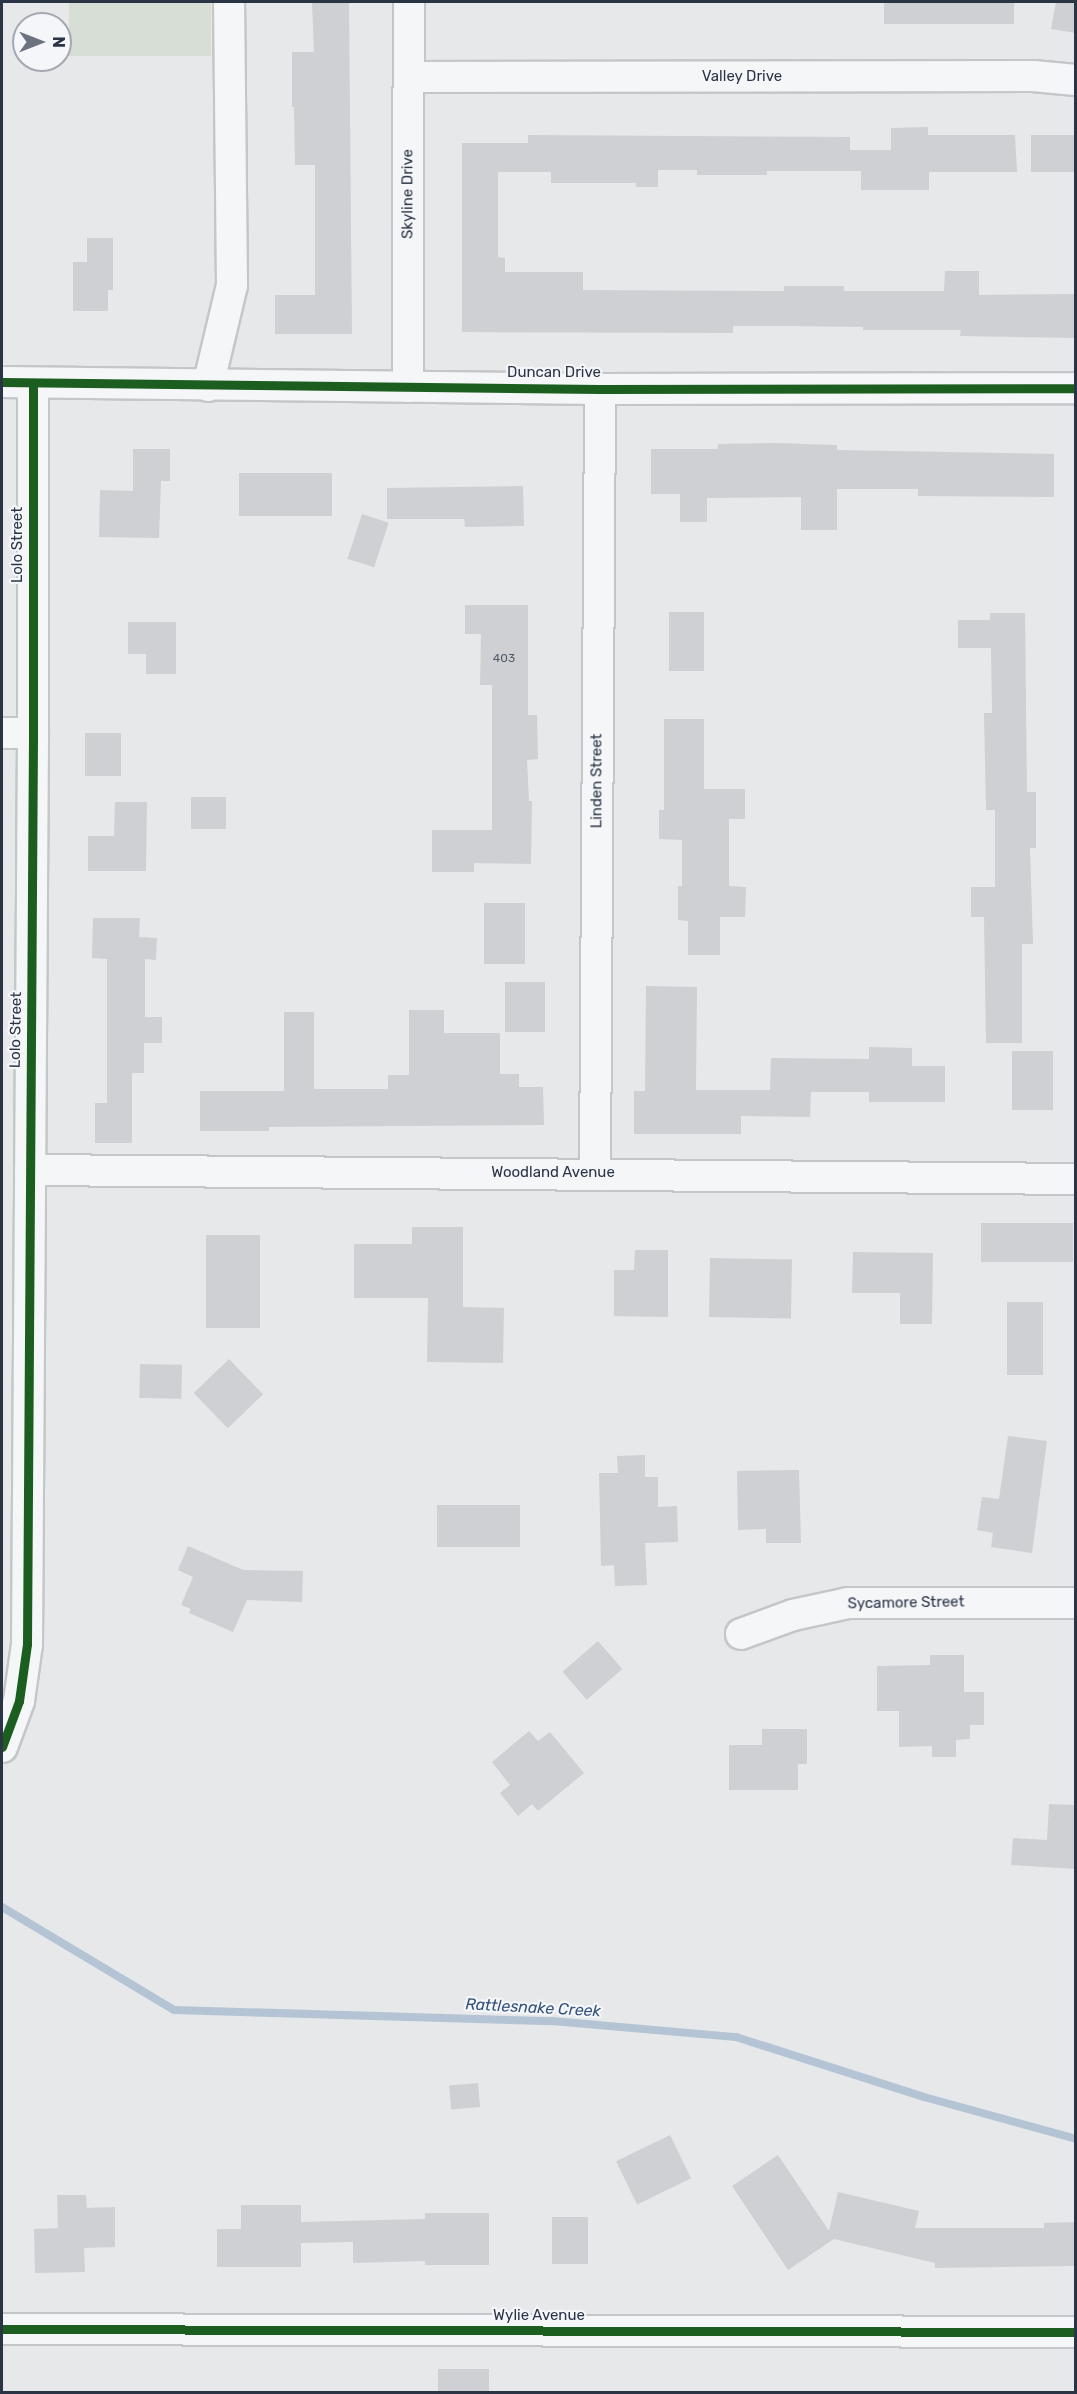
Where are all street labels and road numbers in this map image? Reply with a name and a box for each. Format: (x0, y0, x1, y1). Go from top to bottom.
street label: Valley Drive (702, 68, 782, 86)
street label: Skyline Drive (399, 149, 417, 239)
street label: Duncan Drive (507, 364, 601, 382)
street label: Lolo Street (9, 507, 27, 583)
street label: Linden Street (588, 734, 606, 828)
street label: Lolo Street (6, 992, 26, 1068)
street label: Woodland Avenue (491, 1164, 615, 1182)
street label: Sycamore Street (847, 1593, 965, 1613)
street label: Wylie Avenue (493, 2307, 585, 2325)

